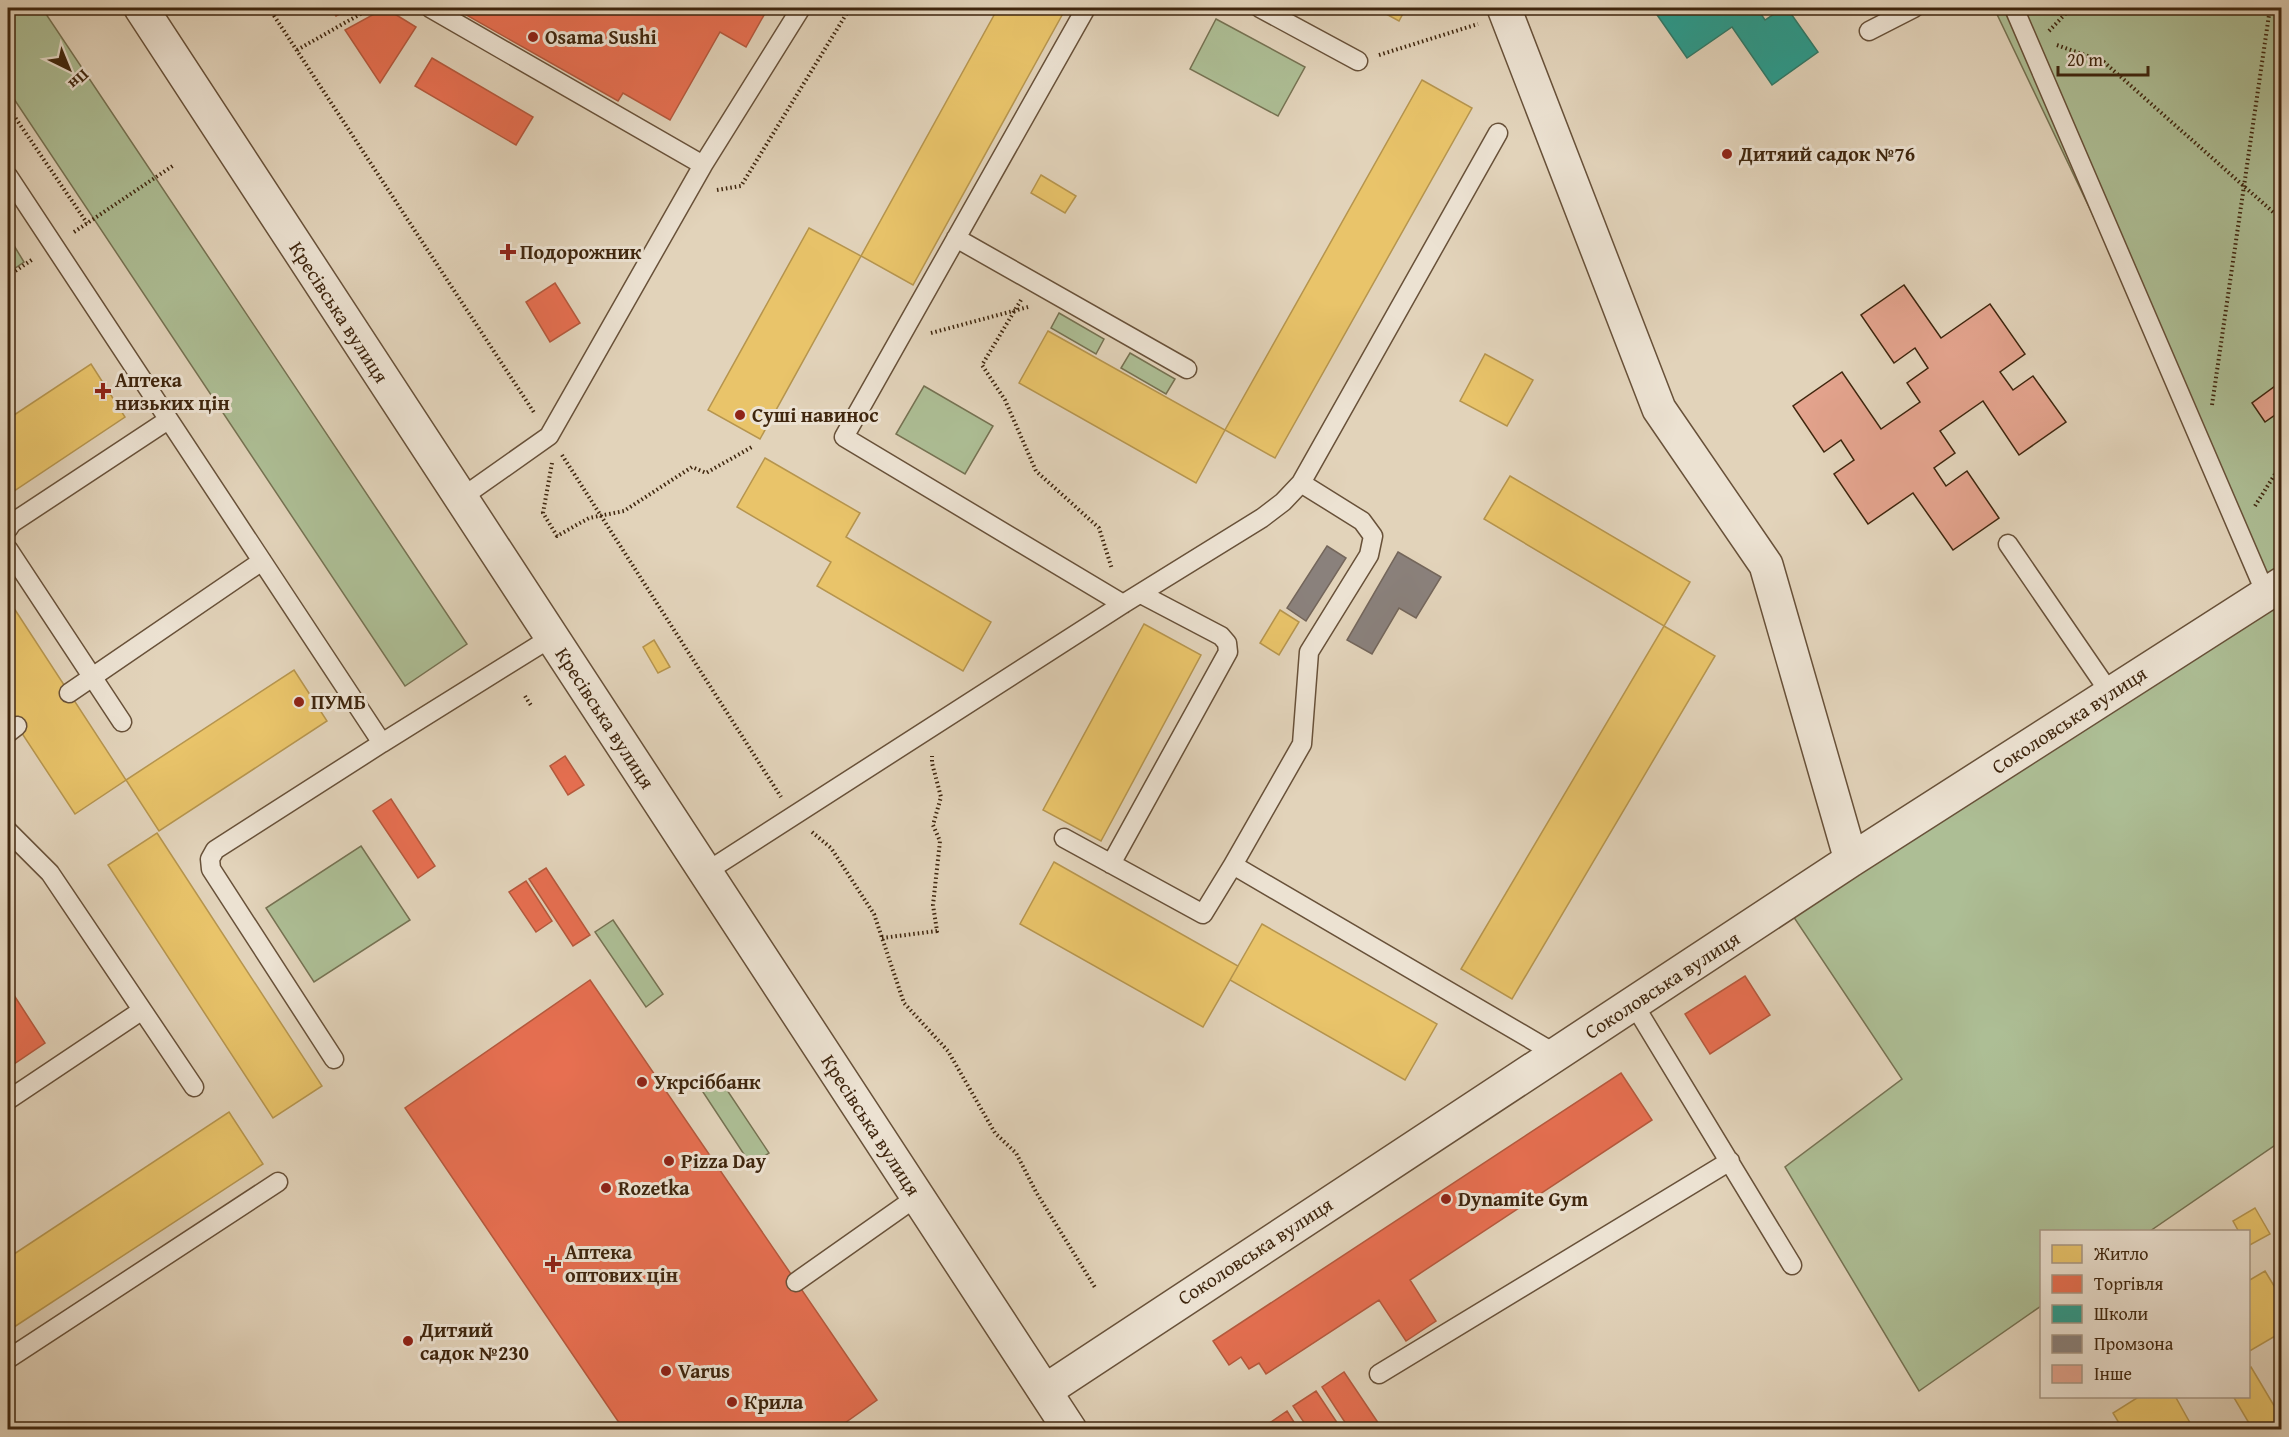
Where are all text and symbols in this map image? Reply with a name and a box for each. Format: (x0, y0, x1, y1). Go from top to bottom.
place label: Osama Sushi (545, 22, 657, 51)
marker: Osama Sushi (526, 30, 540, 44)
north arrow (39, 39, 99, 99)
scale bar (2058, 39, 2148, 77)
text: 20 m (2067, 46, 2103, 73)
text: Пн (63, 64, 95, 96)
place label: Дитяий садок №76 (1738, 139, 1915, 168)
marker: Дитяий садок №76 (1720, 147, 1734, 161)
street label: Кресівська вулиця (283, 235, 396, 388)
place label: Подорожник (520, 237, 642, 266)
marker: Подорожник (501, 245, 515, 259)
place label: Аптека низьких цін (115, 365, 230, 417)
marker: Аптека низьких цін (96, 384, 110, 398)
place label: Суші навинос (752, 400, 878, 429)
marker: Суші навинос (733, 408, 747, 422)
street label: Кресівська вулиця (549, 641, 662, 794)
street label: Соколовська вулиця (1985, 658, 2152, 781)
place label: ПУМБ (311, 687, 366, 716)
marker: ПУМБ (292, 695, 306, 709)
street label: Соколовська вулиця (1578, 923, 1745, 1046)
street label: Кресівська вулиця (815, 1048, 928, 1201)
place label: Укрсіббанк (654, 1067, 761, 1096)
marker: Укрсіббанк (635, 1075, 649, 1089)
place label: Pizza Day (681, 1146, 767, 1175)
marker: Pizza Day (662, 1154, 676, 1168)
place label: Rozetka (618, 1173, 690, 1202)
marker: Rozetka (599, 1181, 613, 1195)
place label: Dynamite Gym (1458, 1184, 1588, 1213)
street label: Соколовська вулиця (1171, 1189, 1338, 1312)
marker: Dynamite Gym (1439, 1192, 1453, 1206)
legend (2040, 1230, 2250, 1398)
place label: Аптека оптових цін (565, 1237, 678, 1289)
text: Житло (2093, 1240, 2148, 1267)
marker: Аптека оптових цін (546, 1257, 560, 1271)
text: Торгівля (2094, 1270, 2163, 1297)
text: Школи (2094, 1300, 2149, 1327)
place label: Дитяий садок №230 (419, 1315, 529, 1367)
text: Промзона (2094, 1330, 2174, 1357)
marker: Дитяий садок №230 (401, 1334, 415, 1348)
place label: Varus (678, 1356, 730, 1385)
text: Інше (2094, 1360, 2132, 1387)
marker: Varus (659, 1364, 673, 1378)
place label: Крила (744, 1387, 804, 1416)
marker: Крила (725, 1395, 739, 1409)

